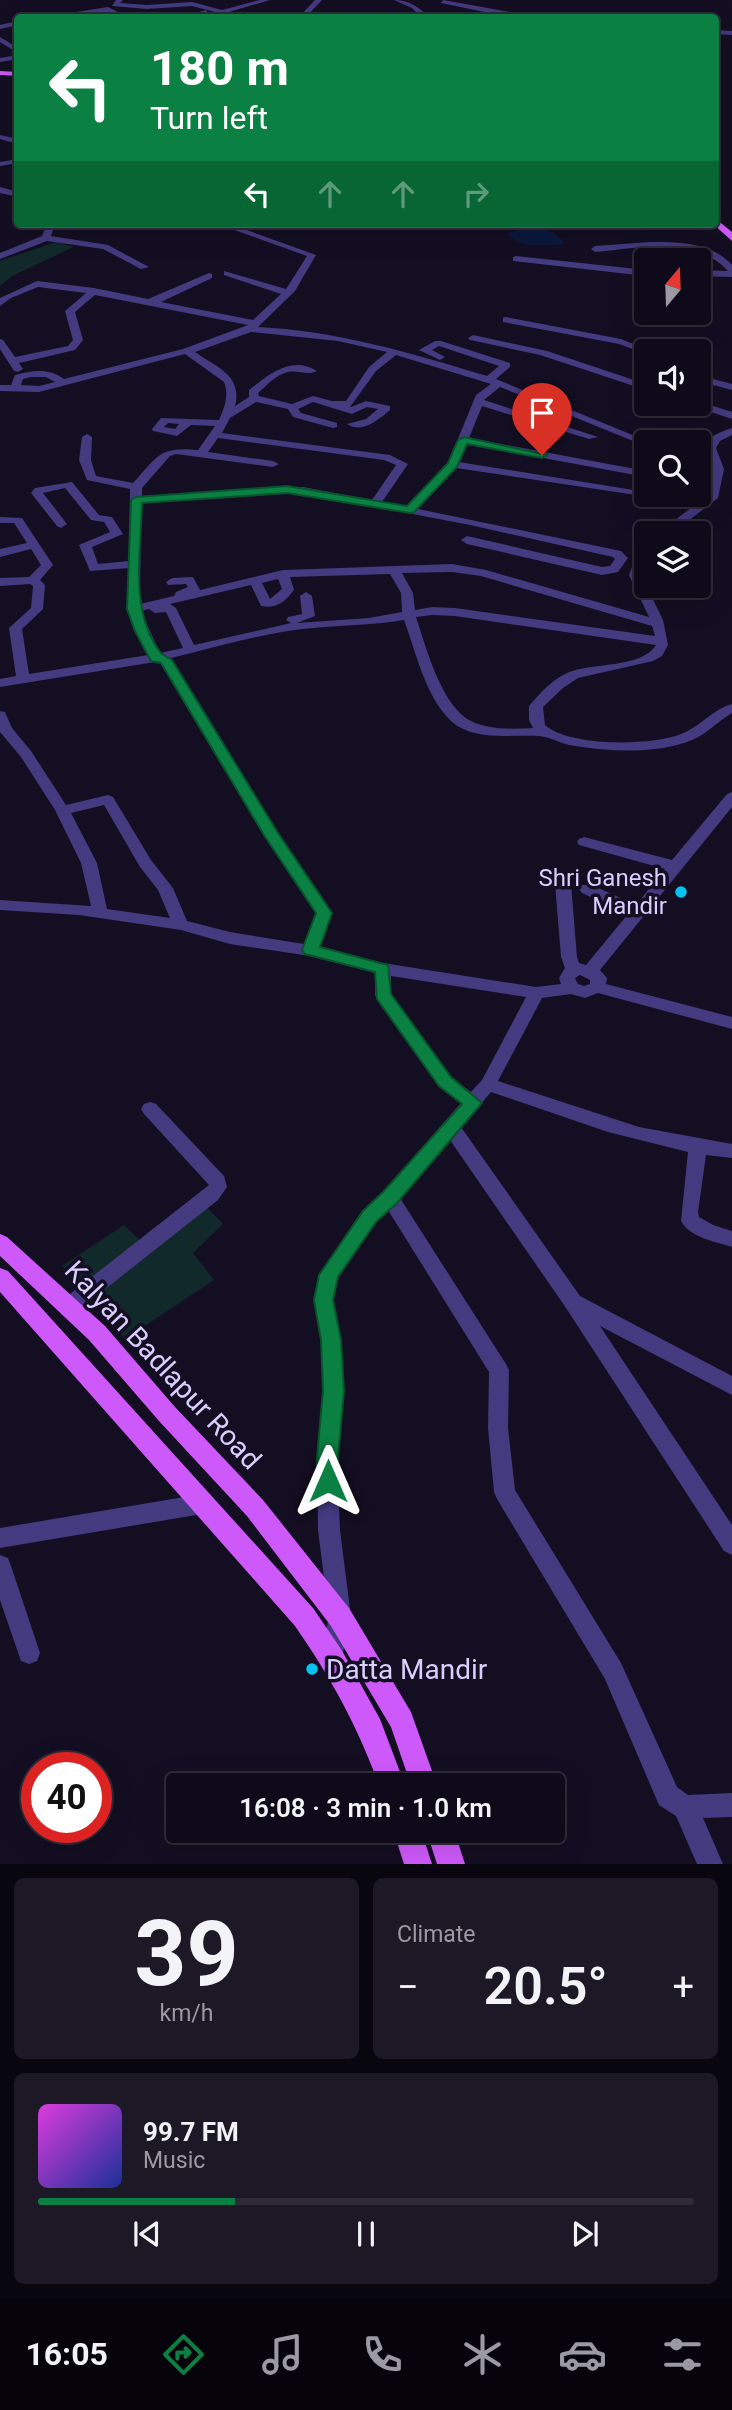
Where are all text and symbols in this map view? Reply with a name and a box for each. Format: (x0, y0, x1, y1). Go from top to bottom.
text: 180 m (150, 40, 289, 97)
icon: left (35, 42, 126, 133)
text: Turn left (150, 99, 268, 137)
icon: left (238, 175, 276, 213)
icon: ahead (311, 175, 349, 213)
icon: ahead (384, 175, 422, 213)
icon: right (457, 175, 495, 213)
north arrow (634, 248, 710, 326)
map controls (634, 248, 711, 598)
button: sound (634, 339, 711, 416)
pin (512, 383, 572, 455)
icon: arrive (523, 394, 561, 432)
button: search (634, 430, 711, 507)
button: layers (634, 521, 711, 598)
place label: Shri Ganesh Mandir (539, 864, 667, 920)
marker: Shri Ganesh Mandir (673, 884, 689, 900)
street label: Kalyan Badlapur Road (58, 1254, 268, 1476)
position arrow (291, 1444, 365, 1518)
place label: Datta Mandir (326, 1653, 488, 1686)
marker: Datta Mandir (304, 1661, 320, 1677)
speed limit sign: 40 (21, 1752, 112, 1843)
text: 16:08 · 3 min · 1.0 km (239, 1793, 492, 1823)
text: 39 (134, 1901, 239, 2007)
text: Climate (397, 1921, 476, 1948)
text: 20.5° (484, 1956, 608, 2017)
text: − (397, 1965, 419, 2009)
text: + (672, 1965, 694, 2009)
text: km/h (160, 2000, 214, 2027)
text: 99.7 FM (143, 2117, 239, 2147)
text: Music (143, 2147, 205, 2174)
icon: previous (128, 2215, 166, 2253)
icon: pause (347, 2215, 385, 2253)
icon: next (566, 2215, 604, 2253)
icon: directions (159, 2330, 208, 2379)
icon: music (258, 2330, 307, 2379)
icon: phone (358, 2330, 407, 2379)
icon: climate (458, 2330, 507, 2379)
icon: car (558, 2330, 607, 2379)
icon: filters (658, 2330, 707, 2379)
text: 16:05 (25, 2335, 108, 2373)

